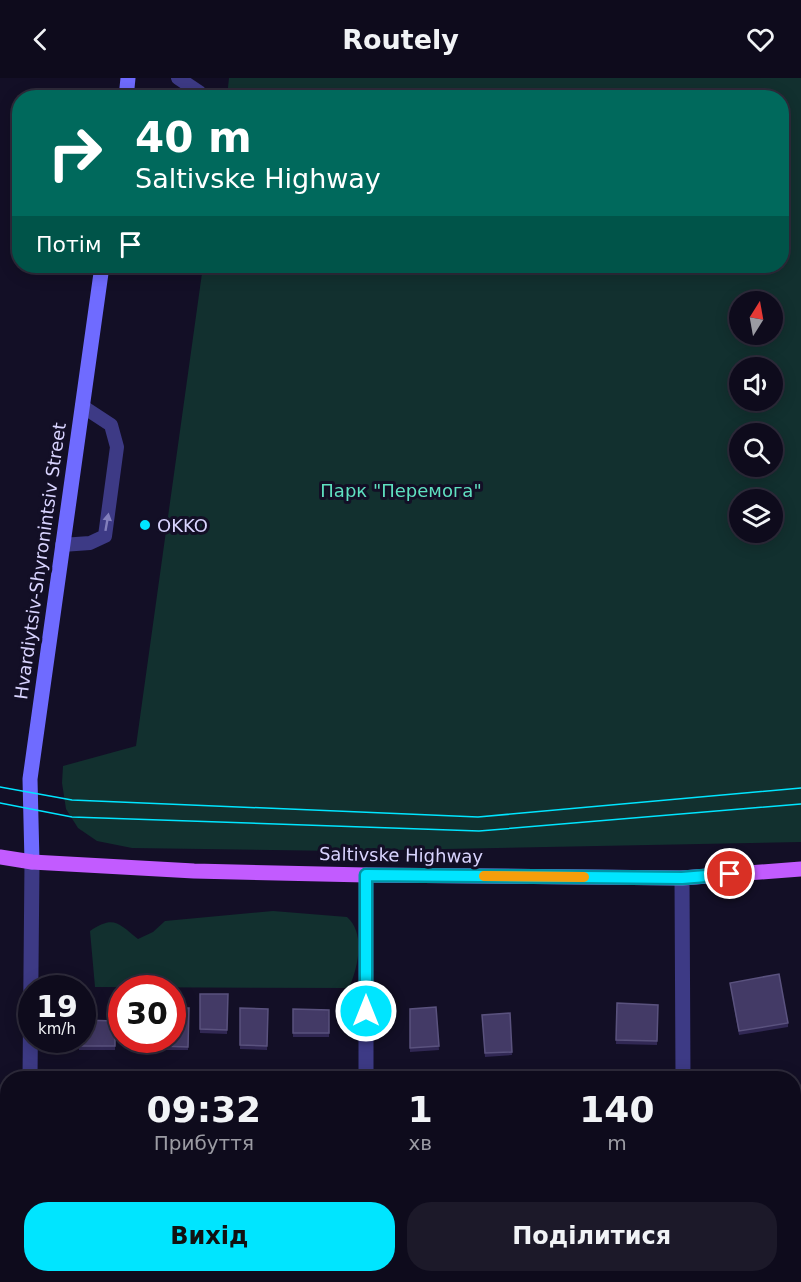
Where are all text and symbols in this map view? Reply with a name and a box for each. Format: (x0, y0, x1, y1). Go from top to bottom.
icon: back (24, 23, 57, 56)
icon: heart (744, 23, 777, 56)
text: Routely (342, 24, 459, 55)
text: 40 m (135, 113, 252, 162)
icon: right (36, 114, 114, 192)
text: Saltivske Highway (135, 163, 381, 194)
icon: arrive (114, 228, 147, 261)
text: Потім (36, 232, 102, 257)
north arrow (729, 291, 783, 345)
map controls (729, 291, 783, 543)
button: sound (729, 357, 783, 411)
street label: Hvardiytsiv-Shyronintsiv Street (10, 421, 70, 701)
button: search (729, 423, 783, 477)
park label: Парк "Перемога" (320, 480, 482, 501)
button: layers (729, 489, 783, 543)
one-way arrow (103, 512, 112, 531)
place label: OKKO (157, 515, 208, 536)
marker: OKKO (138, 518, 152, 532)
street label: Saltivske Highway (319, 843, 483, 867)
pin (704, 848, 755, 899)
icon: arrive (713, 857, 746, 890)
speed limit sign: 30 (108, 975, 186, 1053)
position arrow (334, 979, 398, 1043)
text: 19 (36, 989, 78, 1024)
text: km/h (38, 1020, 76, 1038)
text: 09:32 (147, 1089, 261, 1130)
text: 1 (408, 1089, 433, 1130)
text: 140 (579, 1089, 654, 1130)
text: Прибуття (154, 1131, 254, 1155)
text: хв (408, 1131, 432, 1155)
text: m (607, 1131, 627, 1155)
button: Вихід (24, 1202, 395, 1271)
button: Поділитися (407, 1202, 777, 1271)

